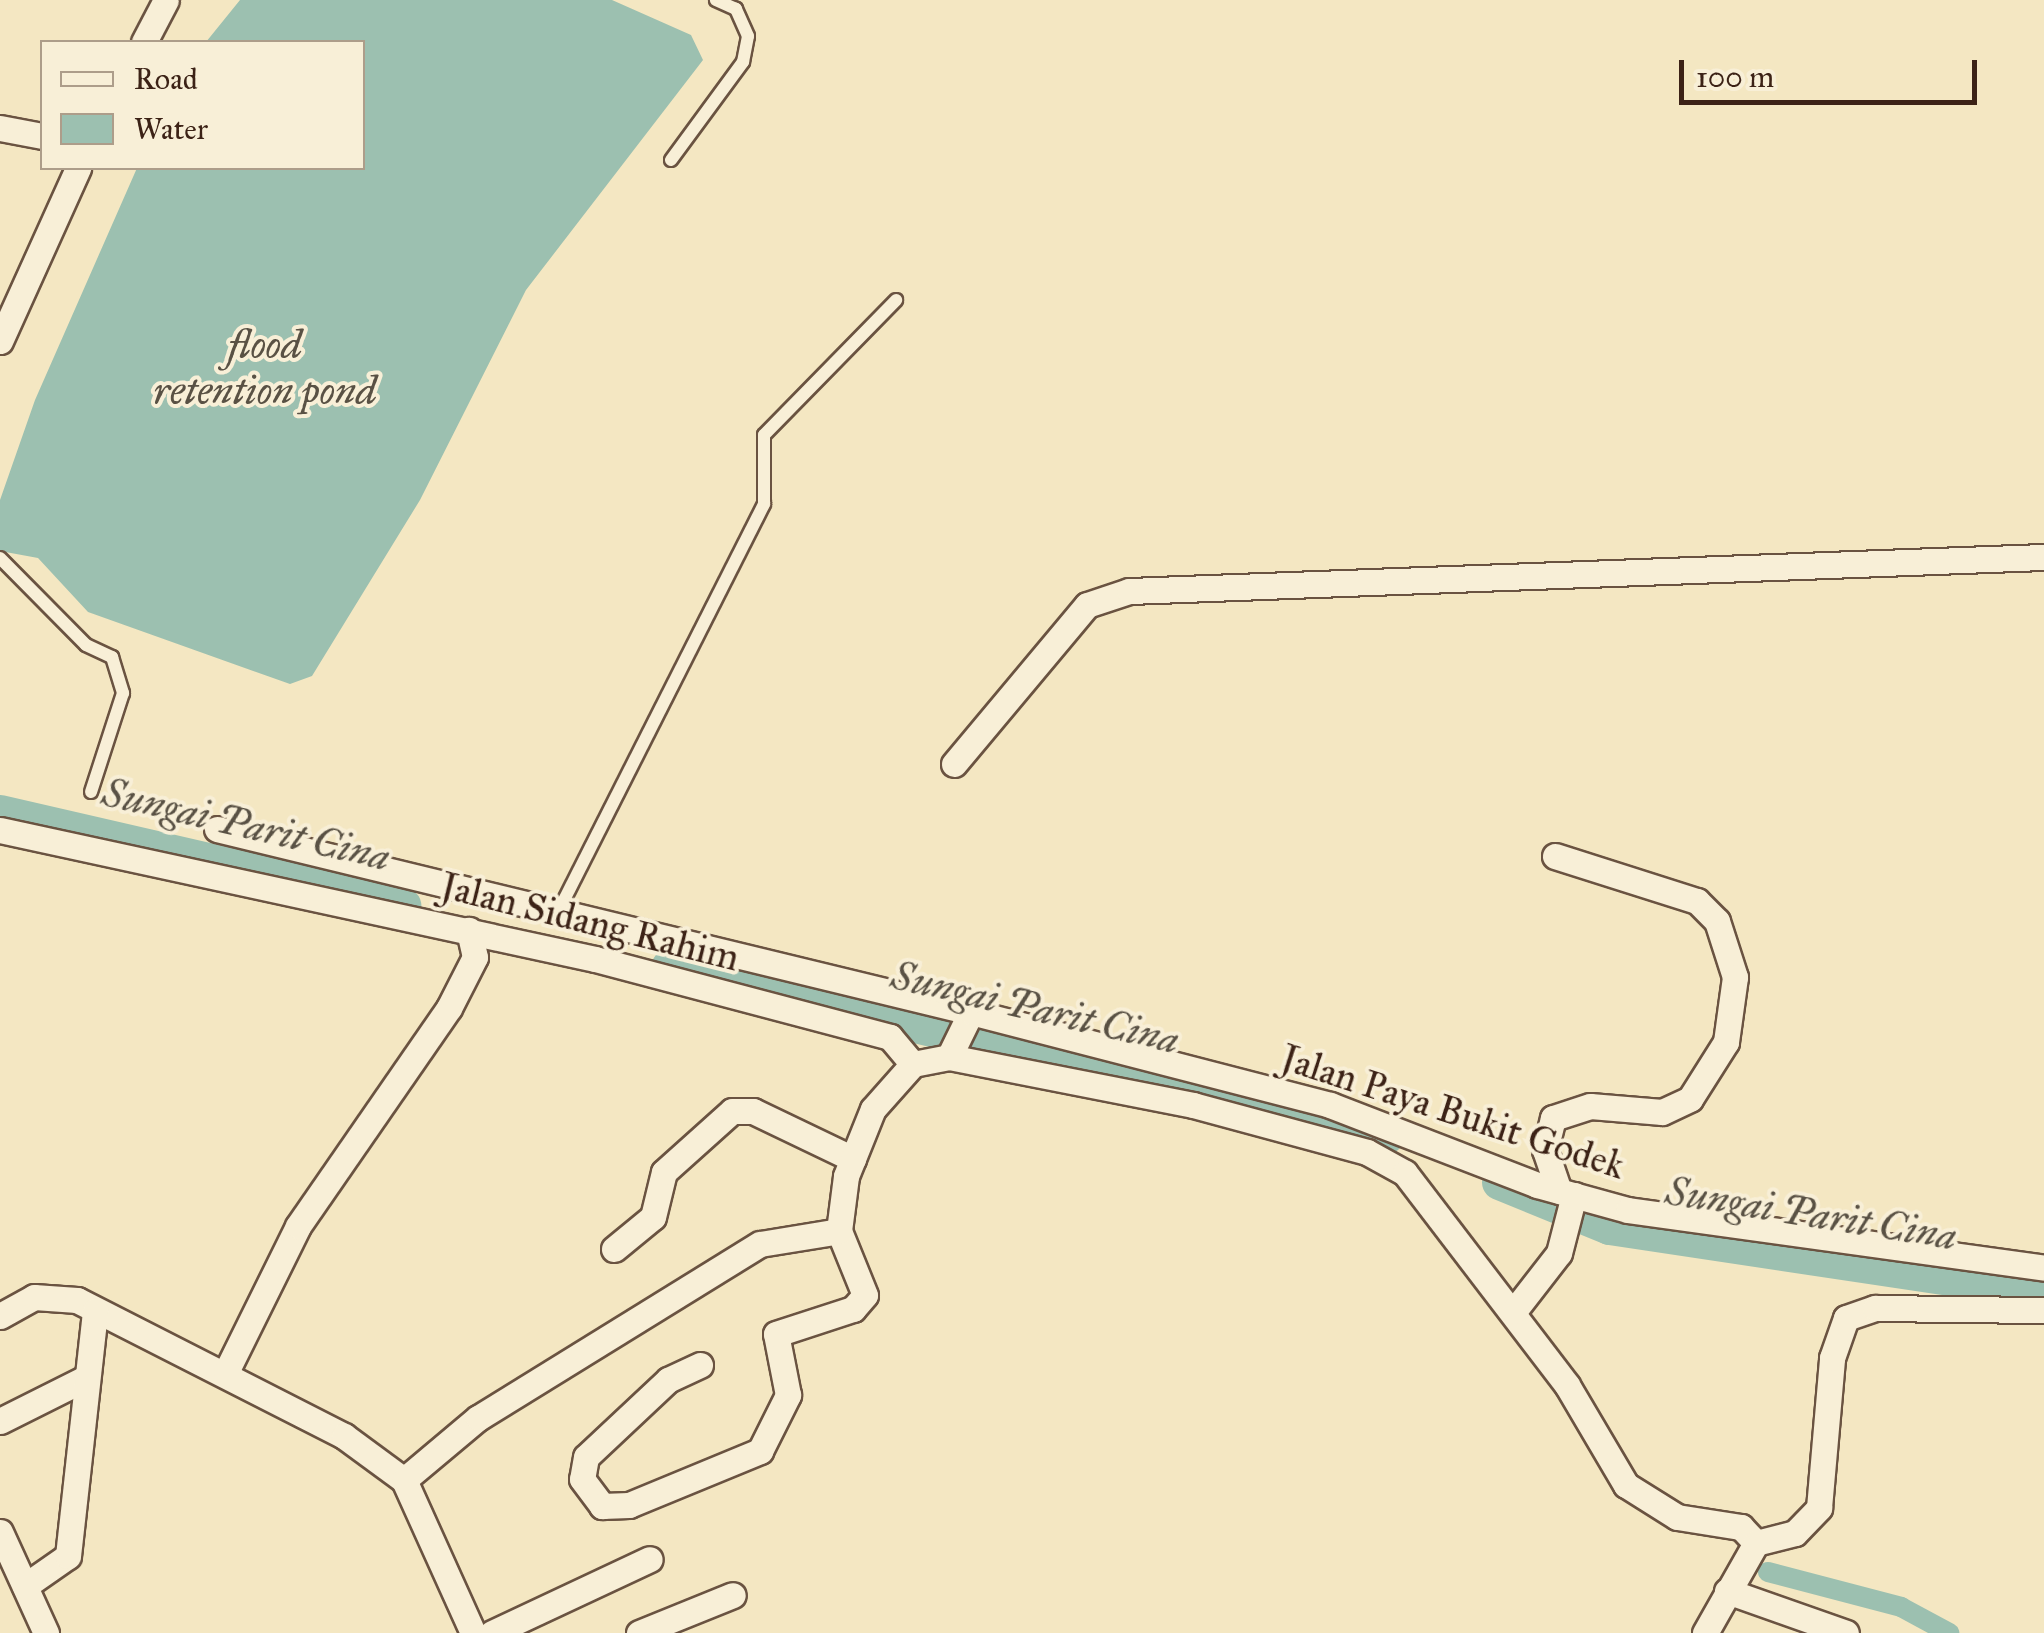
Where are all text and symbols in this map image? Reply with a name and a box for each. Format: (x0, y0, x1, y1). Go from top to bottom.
legend (40, 40, 365, 170)
scale bar (1684, 40, 1982, 102)
text: 100 m (1696, 59, 1774, 95)
text: Road (134, 61, 198, 97)
text: Water (134, 111, 208, 147)
water label: flood retention pond (153, 321, 377, 415)
water label: Sungai Parit Cina (97, 769, 395, 881)
street label: Jalan Sidang Rahim (436, 863, 744, 981)
water label: Sungai Parit Cina (886, 952, 1184, 1064)
street label: Jalan Paya Bukit Godek (1275, 1035, 1631, 1189)
water label: Sungai Parit Cina (1662, 1167, 1960, 1261)

